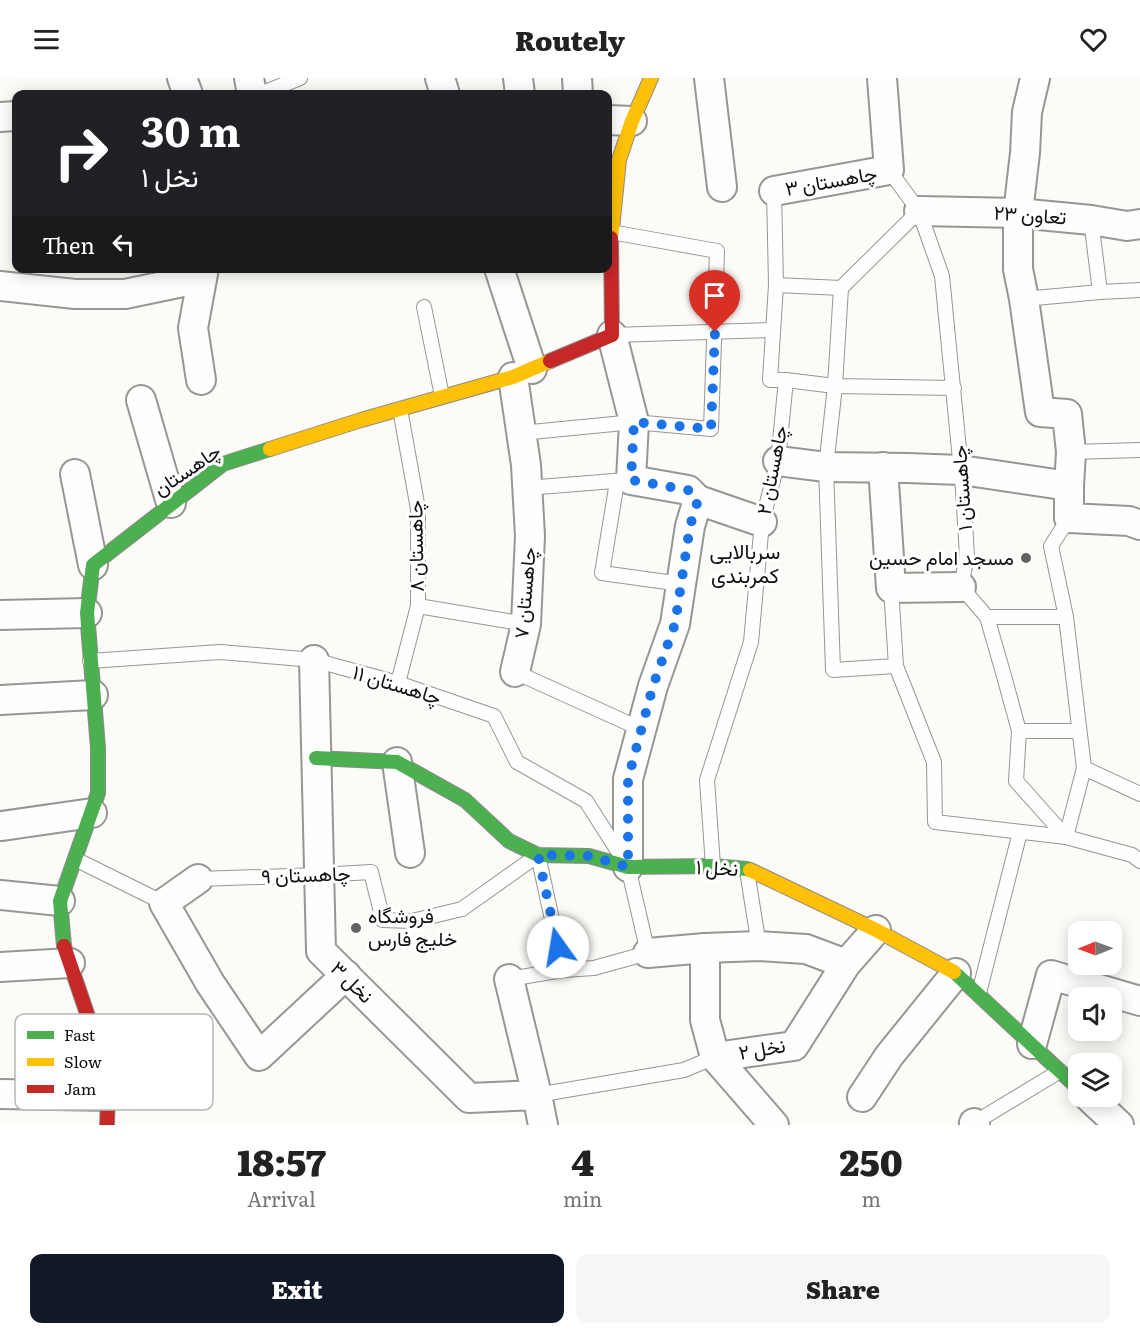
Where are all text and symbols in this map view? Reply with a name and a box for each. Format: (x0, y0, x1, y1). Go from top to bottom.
text: Routely (515, 19, 625, 59)
icon: menu (30, 23, 63, 56)
icon: heart (1077, 23, 1110, 56)
text: 30 m (141, 98, 241, 160)
icon: right (42, 114, 120, 192)
text: نخل ۱ (141, 155, 198, 195)
street label: چاهستان ۳ (782, 156, 879, 203)
street label: تعاون ۲۳ (993, 195, 1068, 231)
text: Then (42, 228, 95, 261)
icon: left (107, 228, 140, 261)
pin (689, 270, 740, 332)
icon: arrive (698, 279, 731, 312)
street label: چاهستان ۲ (747, 422, 794, 517)
street label: چاهستان (146, 435, 226, 503)
street label: چاهستان ۱ (942, 444, 979, 532)
street label: چاهستان ۸ (398, 500, 431, 592)
district label: سربالایی کمربندی (710, 534, 780, 589)
place label: مسجد امام حسین (869, 541, 1014, 571)
street label: چاهستان ۷ (504, 546, 543, 640)
marker: مسجد امام حسین (1019, 551, 1033, 565)
street label: چاهستان ۱۱ (349, 655, 446, 712)
street label: نخل ۱ (695, 850, 739, 882)
street label: چاهستان ۹ (261, 856, 351, 891)
place label: فروشگاه خلیج فارس (368, 899, 457, 953)
position arrow (526, 915, 590, 979)
marker: فروشگاه خلیج فارس (349, 921, 363, 935)
north arrow (1068, 921, 1122, 975)
map controls (1068, 921, 1122, 1107)
street label: نخل ۳ (325, 952, 382, 1009)
button: sound (1068, 987, 1122, 1041)
legend (15, 1014, 213, 1110)
text: Fast (64, 1022, 96, 1046)
street label: نخل ۲ (736, 1028, 788, 1066)
text: Slow (64, 1049, 102, 1073)
button: layers (1068, 1053, 1122, 1107)
text: Jam (64, 1076, 97, 1100)
text: 18:57 (237, 1134, 326, 1187)
text: 4 (571, 1134, 594, 1187)
text: 250 (840, 1134, 903, 1187)
text: Arrival (247, 1183, 316, 1213)
text: min (563, 1183, 602, 1213)
text: m (861, 1183, 881, 1213)
button: Exit (30, 1254, 564, 1323)
button: Share (576, 1254, 1110, 1323)

